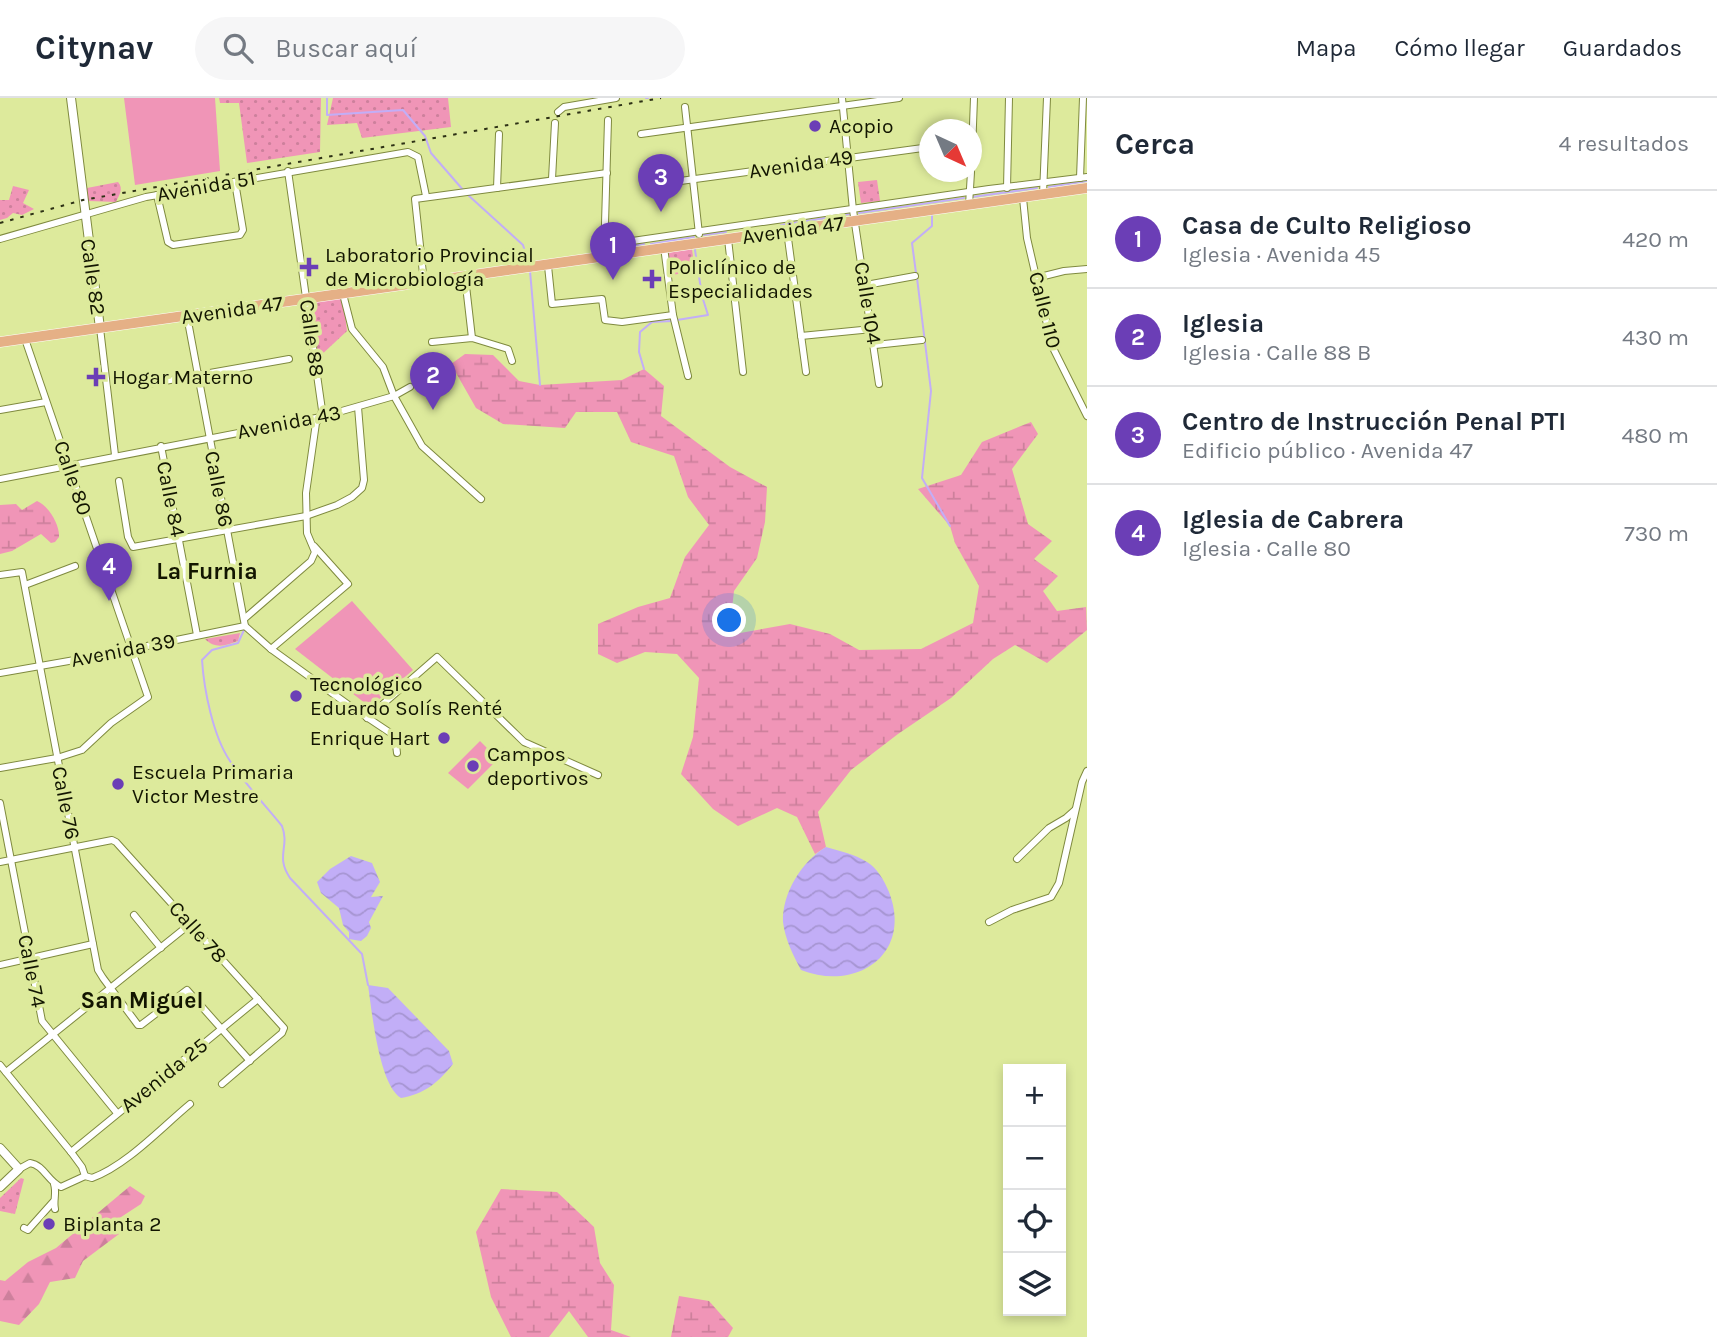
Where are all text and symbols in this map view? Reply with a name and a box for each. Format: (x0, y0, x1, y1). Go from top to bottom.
search box (195, 17, 685, 80)
text: Citynav (35, 29, 153, 67)
icon: search (219, 29, 257, 67)
text: Buscar aquí (275, 33, 417, 64)
text: Mapa (1296, 34, 1356, 62)
text: Cómo llegar (1394, 34, 1525, 62)
text: Guardados (1563, 34, 1682, 62)
place label: Acopio (829, 114, 893, 138)
marker: Acopio (807, 118, 823, 134)
north arrow (919, 119, 982, 182)
text: Cerca (1115, 126, 1195, 162)
text: 4 resultados (1559, 130, 1689, 157)
street label: Avenida 49 (747, 145, 855, 183)
pin: 3 (638, 154, 684, 212)
street label: Avenida 51 (155, 166, 257, 206)
text: Casa de Culto Religioso (1182, 210, 1472, 241)
street label: Avenida 47 (741, 211, 846, 249)
pin: 1 (590, 222, 636, 280)
text: 1 (1134, 226, 1142, 253)
text: 420 m (1622, 226, 1689, 253)
street label: Calle 82 (76, 237, 110, 317)
text: Iglesia · Avenida 45 (1182, 241, 1381, 268)
place label: Laboratorio Provincial de Microbiología (325, 243, 534, 291)
place label: Policlínico de Especialidades (668, 255, 813, 303)
marker: Laboratorio Provincial de Microbiología (299, 257, 319, 277)
street label: Calle 104 (850, 260, 886, 346)
marker: Policlínico de Especialidades (642, 269, 662, 289)
street label: Calle 110 (1024, 269, 1066, 351)
street label: Avenida 47 (180, 291, 285, 329)
street label: Calle 88 (295, 298, 329, 378)
text: Iglesia (1182, 308, 1264, 339)
text: 2 (1131, 324, 1145, 351)
text: 430 m (1622, 324, 1689, 351)
text: Iglesia · Calle 88 B (1182, 339, 1371, 366)
pin: 2 (410, 352, 456, 410)
place label: Hogar Materno (112, 365, 253, 389)
marker: Hogar Materno (86, 367, 106, 387)
street label: Avenida 43 (235, 400, 343, 444)
text: Centro de Instrucción Penal PTI (1182, 406, 1566, 437)
text: 3 (1131, 422, 1145, 449)
text: 480 m (1621, 422, 1689, 449)
text: Edificio público · Avenida 47 (1182, 437, 1473, 464)
street label: Calle 80 (49, 438, 97, 518)
street label: Calle 86 (200, 449, 238, 529)
street label: Calle 84 (152, 459, 190, 539)
text: Iglesia de Cabrera (1182, 504, 1404, 535)
text: 4 (1131, 520, 1145, 547)
text: 730 m (1624, 520, 1689, 547)
text: Iglesia · Calle 80 (1182, 535, 1351, 562)
pin: 4 (86, 543, 132, 601)
district label: La Furnia (156, 558, 258, 585)
your location (712, 603, 746, 637)
street label: Avenida 39 (69, 628, 177, 672)
place label: Tecnológico Eduardo Solís Renté (310, 672, 502, 720)
marker: Tecnológico Eduardo Solís Renté (288, 688, 304, 704)
place label: Enrique Hart (310, 726, 430, 750)
marker: Enrique Hart (436, 730, 452, 746)
place label: Campos deportivos (487, 742, 589, 790)
marker: Campos deportivos (465, 758, 481, 774)
place label: Escuela Primaria Victor Mestre (132, 760, 294, 808)
street label: Calle 76 (47, 764, 85, 842)
marker: Escuela Primaria Victor Mestre (110, 776, 126, 792)
street label: Calle 78 (164, 896, 232, 968)
street label: Calle 74 (13, 933, 51, 1010)
district label: San Miguel (81, 987, 203, 1014)
street label: Avenida 25 (116, 1033, 212, 1117)
map controls (1003, 1064, 1066, 1316)
button: + (1003, 1064, 1066, 1127)
button: − (1003, 1127, 1066, 1190)
button: locate (1003, 1190, 1066, 1253)
place label: Biplanta 2 (63, 1212, 161, 1236)
marker: Biplanta 2 (41, 1216, 57, 1232)
button: layers (1003, 1253, 1066, 1316)

